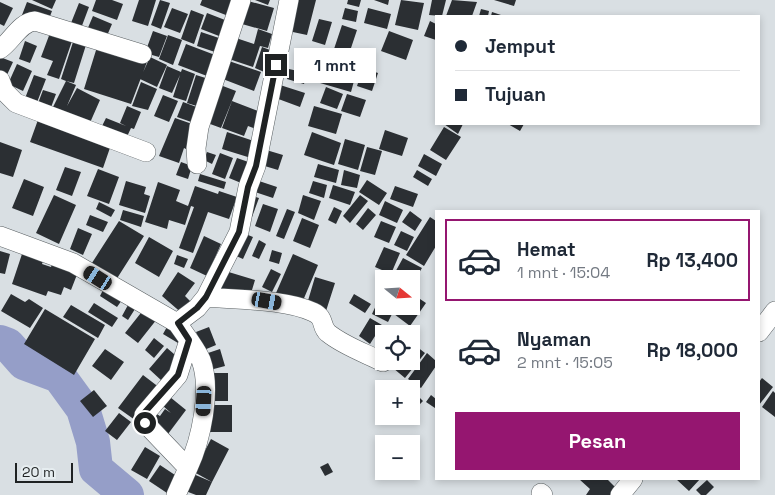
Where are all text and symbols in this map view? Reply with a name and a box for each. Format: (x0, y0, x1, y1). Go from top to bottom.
text: Jemput (485, 34, 556, 59)
callout: 1 mnt (294, 48, 376, 82)
route end (265, 54, 287, 76)
text: 1 mnt (314, 55, 356, 76)
text: Tujuan (485, 82, 546, 107)
text: Hemat (517, 237, 576, 262)
icon: car (457, 238, 502, 283)
text: Rp 13,400 (647, 248, 738, 273)
text: 1 mnt · 15:04 (517, 262, 610, 283)
car (81, 264, 114, 292)
north arrow (375, 270, 420, 315)
map controls (375, 270, 420, 480)
car (250, 291, 283, 311)
button: locate (375, 325, 420, 370)
text: Nyaman (517, 327, 591, 352)
icon: car (457, 328, 502, 373)
text: Rp 18,000 (647, 338, 738, 363)
text: 2 mnt · 15:05 (517, 352, 613, 373)
button: + (375, 380, 420, 425)
car (195, 386, 212, 416)
route start (134, 412, 156, 434)
button: Pesan (455, 412, 740, 470)
button: − (375, 435, 420, 480)
scale bar (15, 460, 72, 483)
text: 20 m (22, 463, 55, 481)

